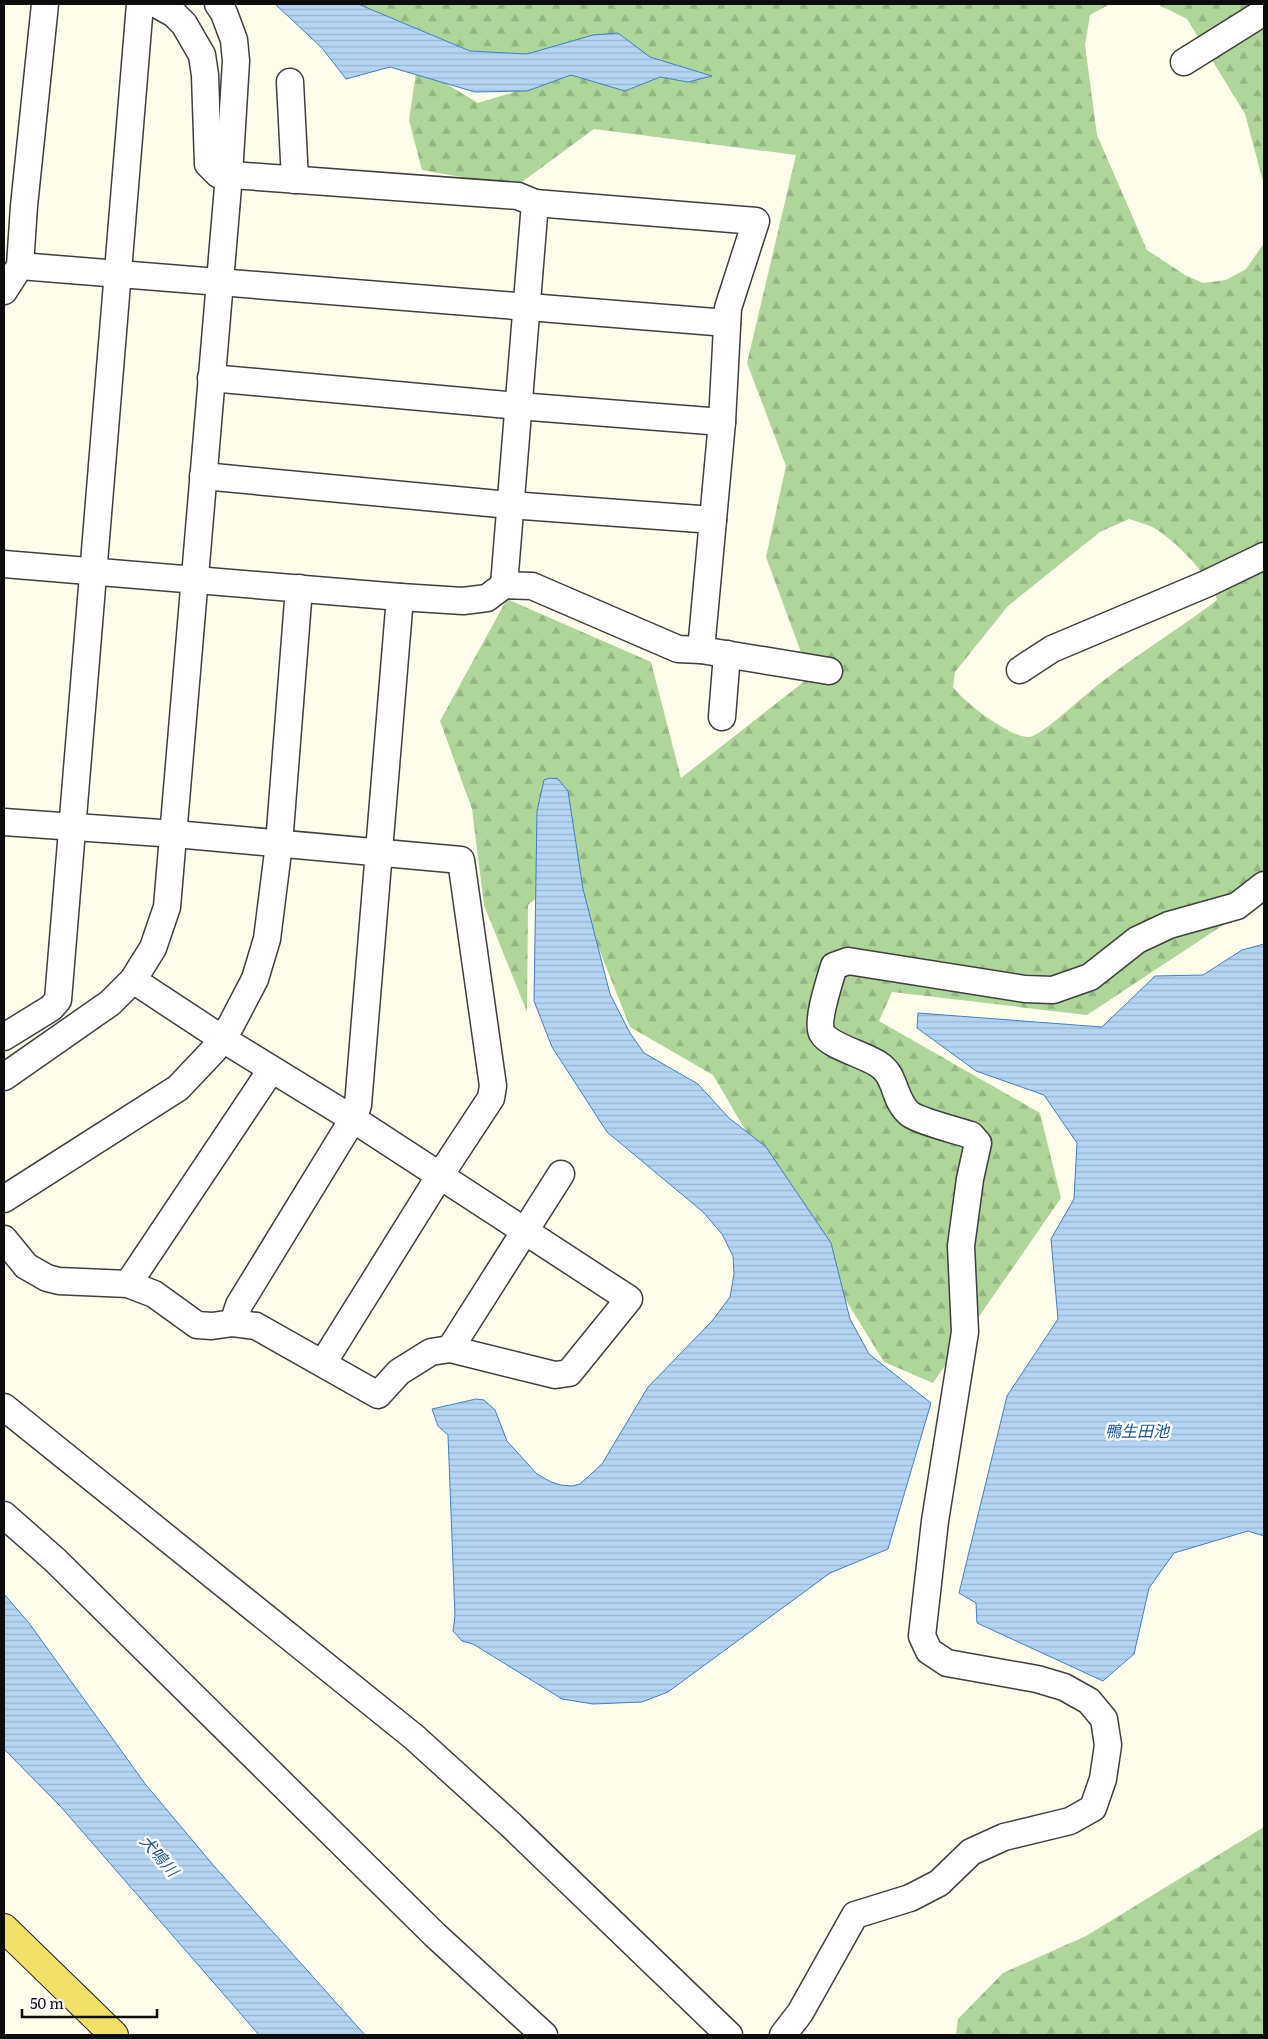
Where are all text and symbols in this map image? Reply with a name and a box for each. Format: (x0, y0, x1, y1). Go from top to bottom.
water label: 鴨生田池 (1105, 1418, 1171, 1442)
water label: 犬鳴川 (135, 1829, 186, 1882)
scale bar (22, 1986, 158, 2018)
text: 50 m (30, 1991, 64, 2014)

